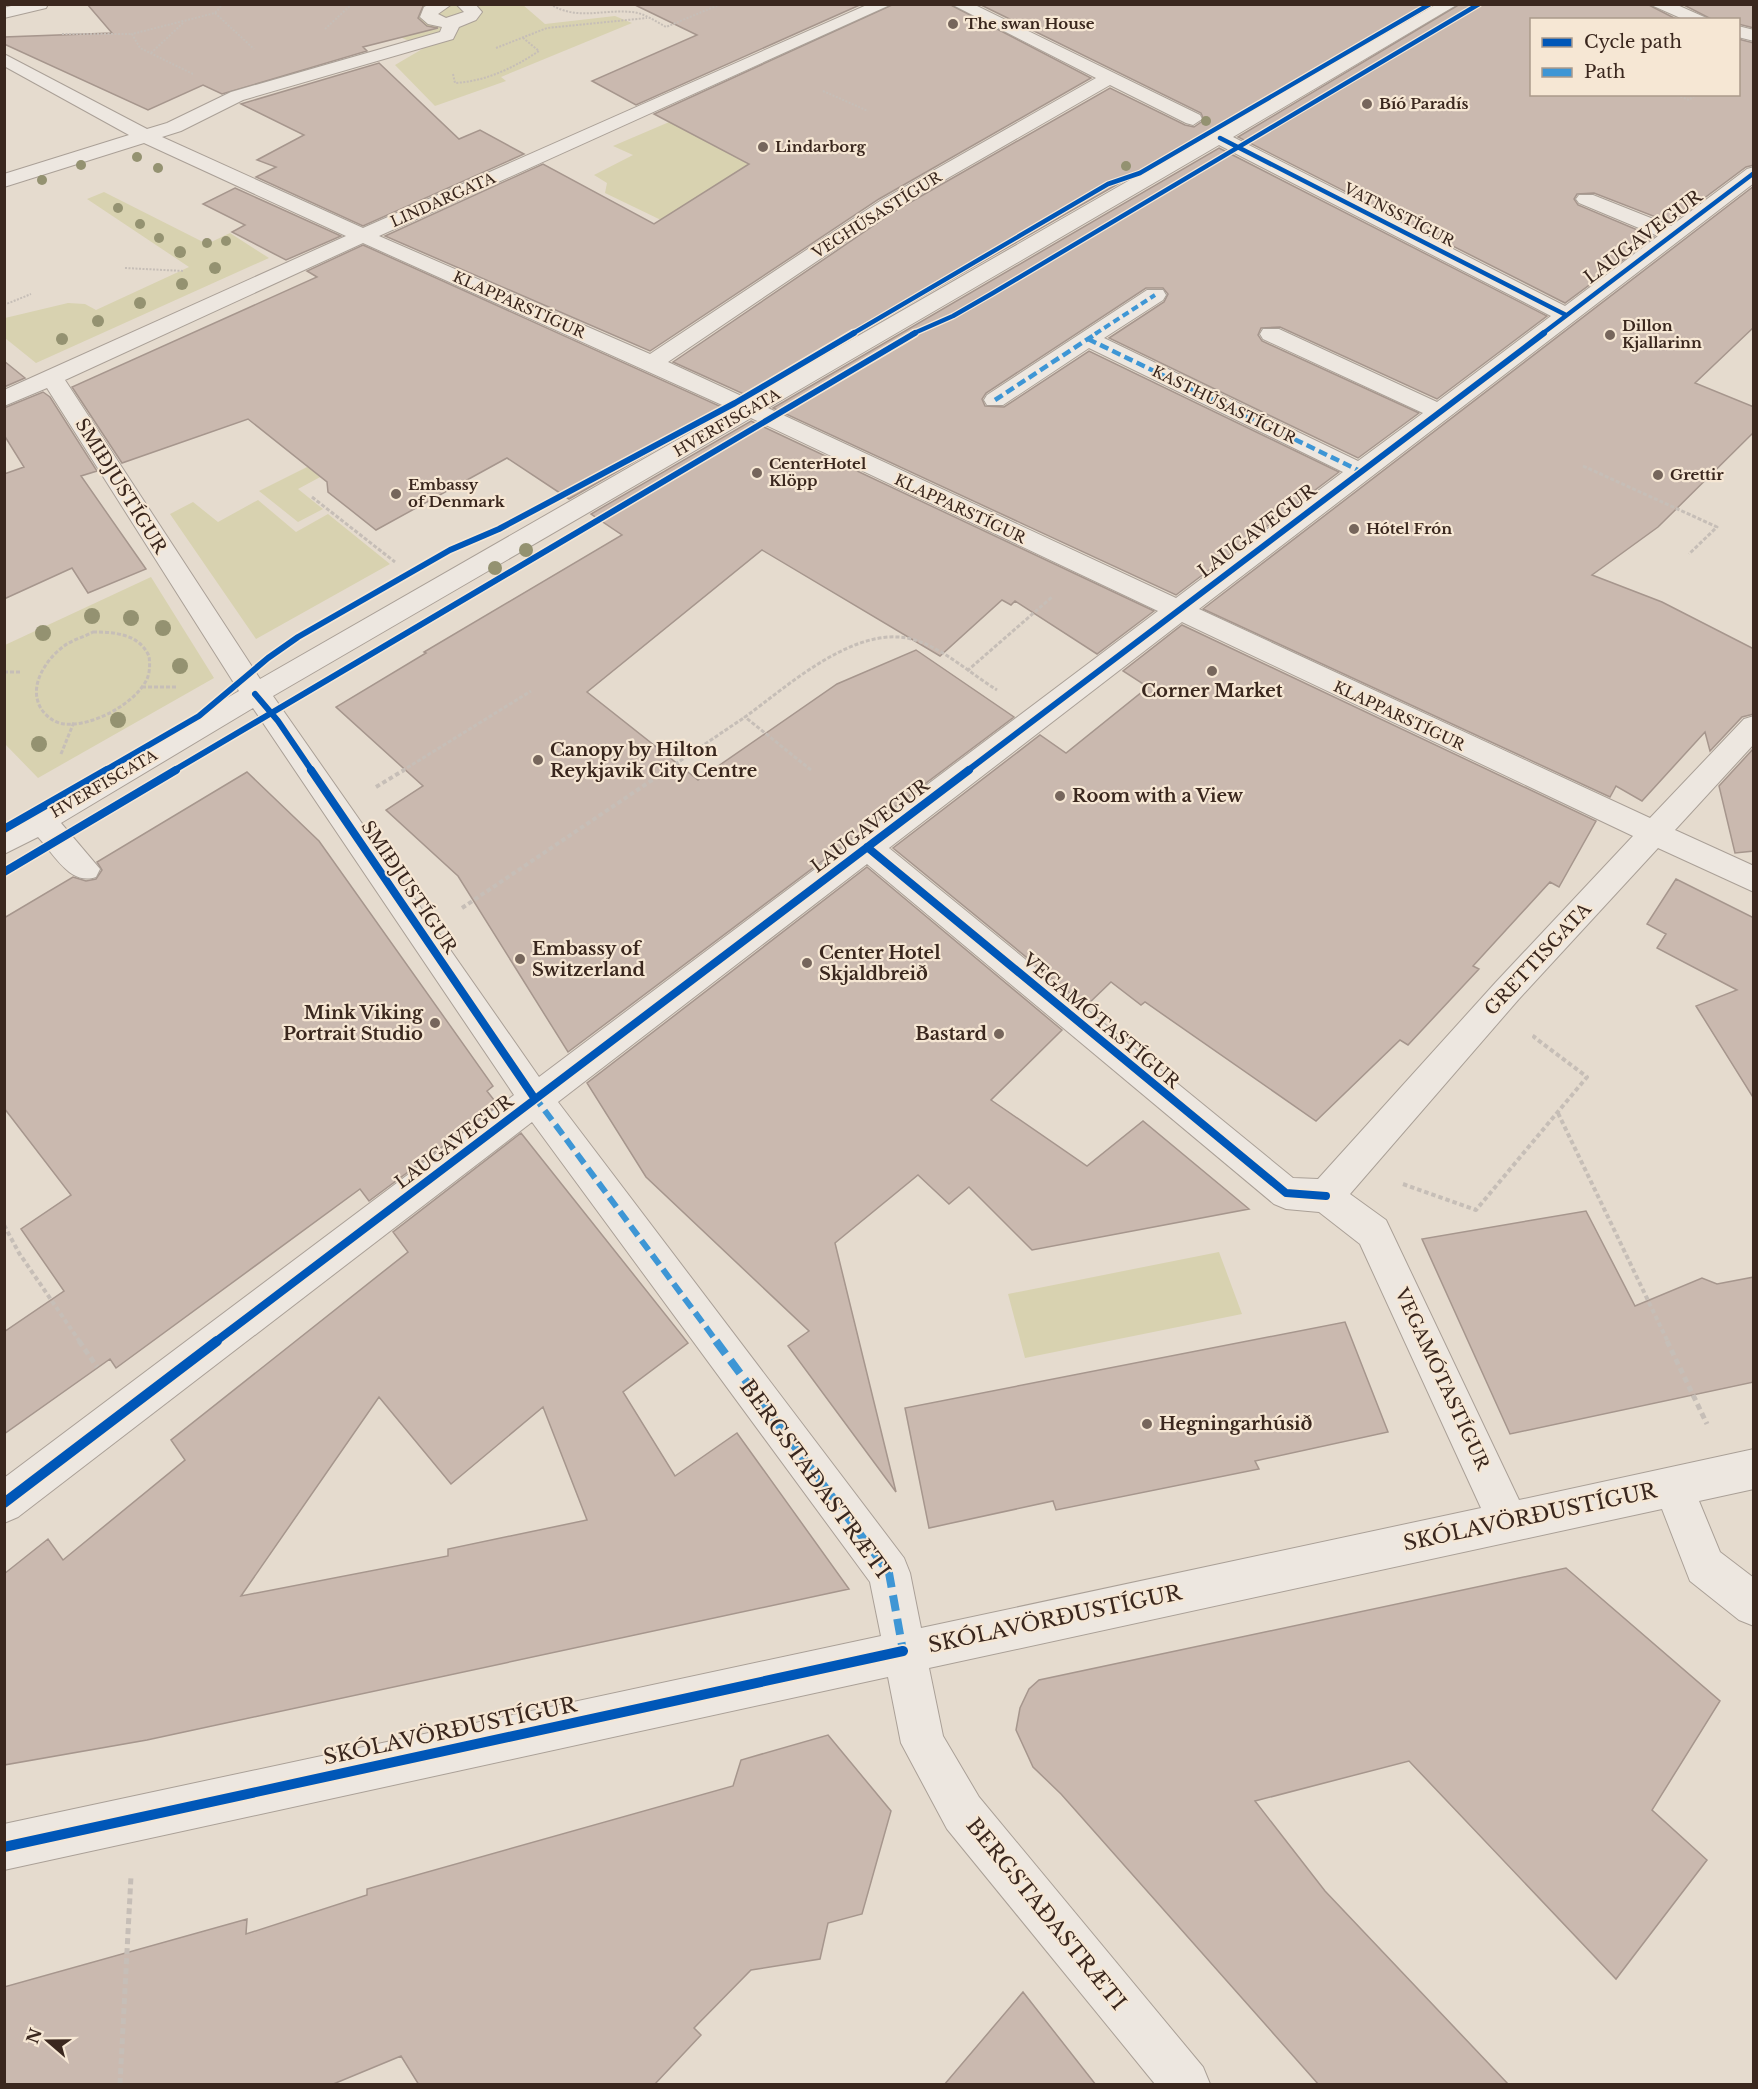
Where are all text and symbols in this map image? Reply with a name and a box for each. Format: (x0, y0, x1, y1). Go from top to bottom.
place label: The swan House (965, 14, 1095, 33)
marker: The swan House (946, 17, 960, 31)
legend (1530, 18, 1740, 96)
text: Cycle path (1584, 31, 1682, 53)
text: Path (1584, 61, 1625, 83)
place label: Bíó Paradís (1379, 94, 1468, 113)
marker: Bíó Paradís (1360, 97, 1374, 111)
place label: Lindarborg (775, 137, 867, 156)
marker: Lindarborg (756, 140, 770, 154)
street label: VEGHÚSASTÍGUR (808, 166, 946, 263)
street label: LINDARGATA (388, 168, 498, 231)
street label: VATNSSTÍGUR (1340, 178, 1459, 251)
street label: LAUGAVEGUR (1580, 185, 1707, 289)
street label: KLAPPARSTÍGUR (450, 267, 589, 343)
place label: Dillon Kjallarinn (1622, 316, 1702, 352)
marker: Dillon Kjallarinn (1603, 328, 1617, 342)
street label: KASTHÚSASTÍGUR (1149, 361, 1300, 448)
street label: HVERFISGATA (670, 384, 784, 461)
street label: SMIÐJUSTÍGUR (70, 414, 173, 558)
place label: CenterHotel Klöpp (769, 454, 867, 490)
place label: Grettir (1670, 465, 1724, 484)
marker: CenterHotel Klöpp (750, 466, 764, 480)
marker: Grettir (1651, 468, 1665, 482)
street label: KLAPPARSTÍGUR (891, 470, 1030, 548)
place label: Embassy of Denmark (408, 475, 506, 511)
street label: LAUGAVEGUR (1194, 479, 1321, 583)
marker: Embassy of Denmark (389, 487, 403, 501)
place label: Hótel Frón (1366, 519, 1452, 538)
marker: Hótel Frón (1347, 522, 1361, 536)
marker: Corner Market (1205, 664, 1219, 678)
street label: KLAPPARSTÍGUR (1330, 677, 1469, 755)
place label: Corner Market (1141, 680, 1283, 702)
place label: Canopy by Hilton Reykjavik City Centre (550, 739, 757, 782)
street label: HVERFISGATA (47, 745, 161, 822)
marker: Canopy by Hilton Reykjavik City Centre (531, 753, 545, 767)
street label: LAUGAVEGUR (807, 774, 934, 878)
place label: Room with a View (1072, 785, 1244, 807)
marker: Room with a View (1053, 789, 1067, 803)
street label: SMIÐJUSTÍGUR (356, 816, 463, 958)
street label: GRETTISGATA (1480, 897, 1597, 1020)
place label: Embassy of Switzerland (532, 938, 646, 981)
place label: Center Hotel Skjaldbreið (819, 942, 941, 985)
street label: VEGAMÓTASTÍGUR (1017, 947, 1185, 1094)
marker: Embassy of Switzerland (513, 952, 527, 966)
marker: Center Hotel Skjaldbreið (800, 956, 814, 970)
place label: Mink Viking Portrait Studio (283, 1002, 424, 1045)
marker: Mink Viking Portrait Studio (428, 1016, 442, 1030)
place label: Bastard (915, 1023, 988, 1045)
marker: Bastard (992, 1027, 1006, 1041)
street label: LAUGAVEGUR (391, 1090, 518, 1194)
street label: VEGAMÓTASTÍGUR (1390, 1283, 1495, 1474)
street label: BERGSTAÐASTRÆTI (734, 1375, 896, 1583)
place label: Hegningarhúsið (1159, 1413, 1313, 1435)
marker: Hegningarhúsið (1140, 1417, 1154, 1431)
street label: SKÓLAVÖRÐUSTÍGUR (1401, 1477, 1660, 1557)
street label: SKÓLAVÖRÐUSTÍGUR (926, 1579, 1185, 1659)
street label: SKÓLAVÖRÐUSTÍGUR (321, 1691, 580, 1771)
street label: BERGSTAÐASTRÆTI (961, 1813, 1131, 2015)
north arrow (18, 2011, 78, 2071)
text: N (22, 2025, 46, 2046)

